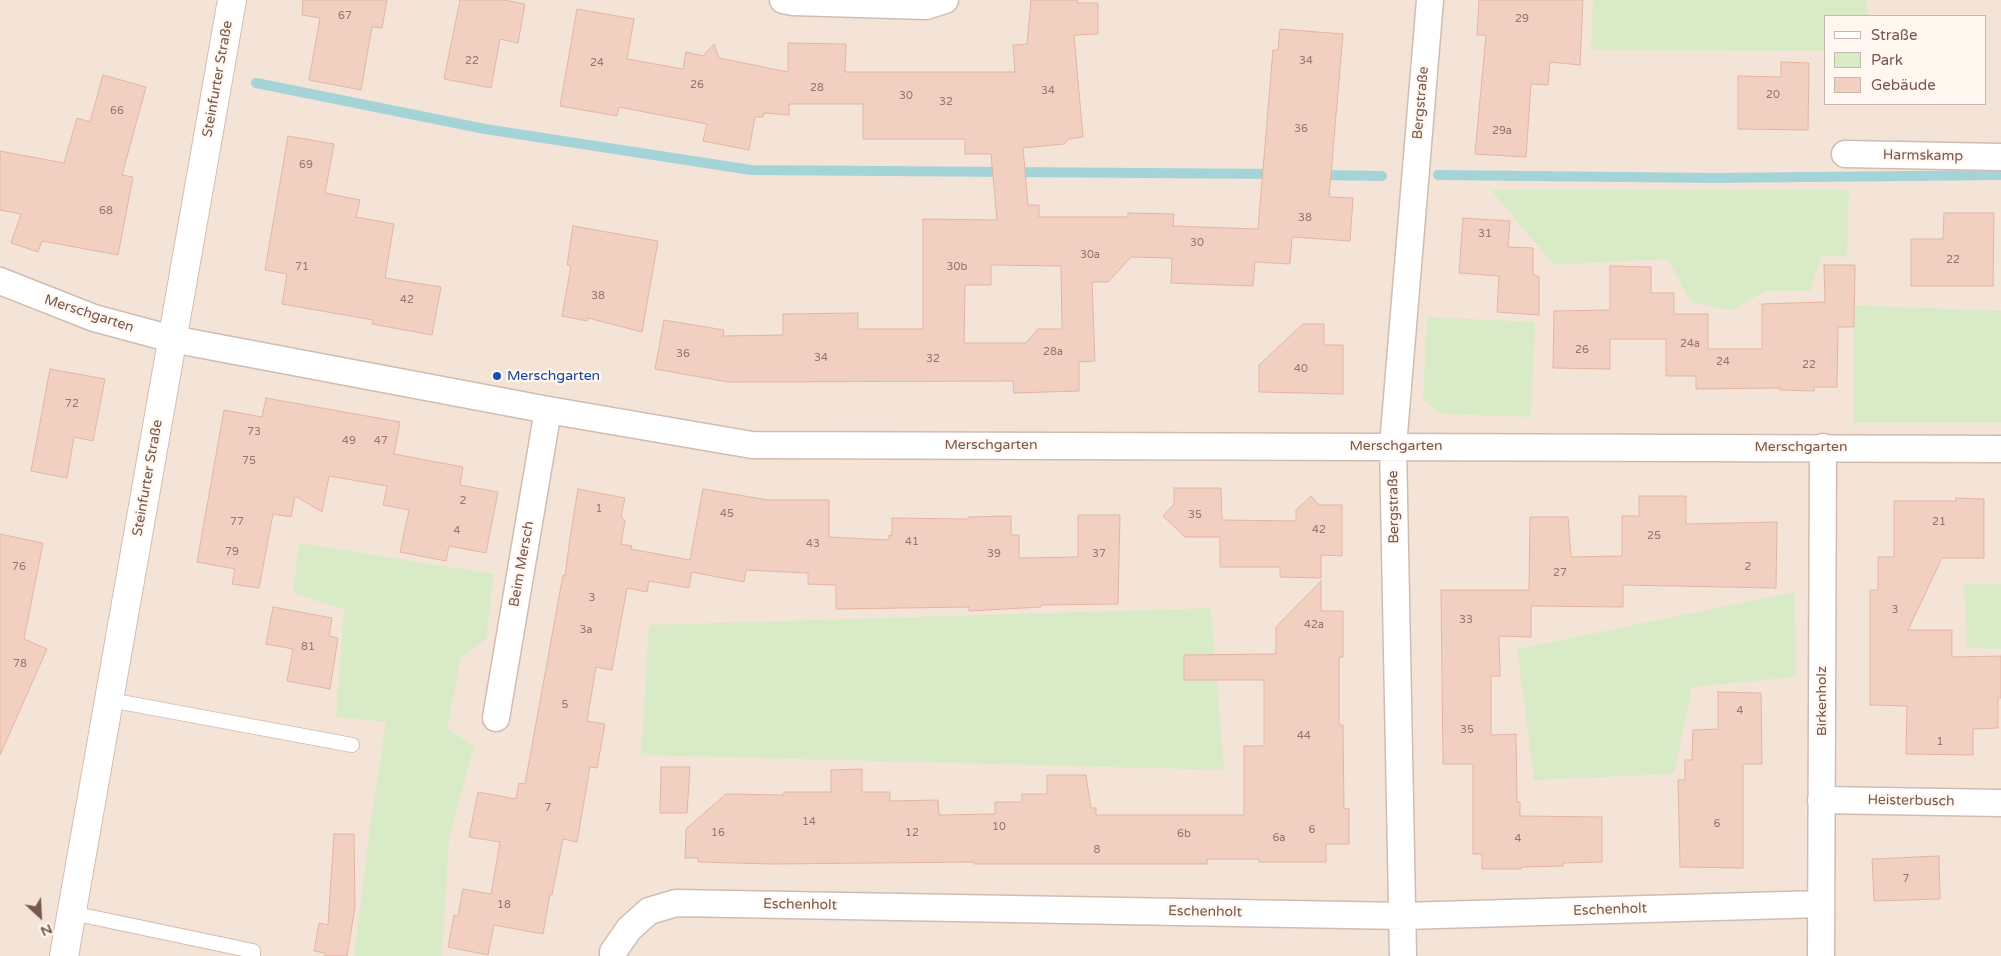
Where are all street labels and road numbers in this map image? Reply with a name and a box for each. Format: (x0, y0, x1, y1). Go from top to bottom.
street label: Steinfurter Straße (199, 19, 237, 139)
street label: Bergstraße (1409, 66, 1433, 140)
street label: Harmskamp (1883, 147, 1963, 165)
street label: Merschgarten (42, 292, 136, 336)
street label: Steinfurter Straße (129, 418, 167, 538)
street label: Merschgarten (944, 437, 1038, 453)
street label: Merschgarten (1349, 438, 1443, 454)
street label: Merschgarten (1754, 439, 1848, 455)
street label: Bergstraße (1385, 470, 1403, 544)
street label: Beim Mersch (506, 520, 538, 608)
street label: Birkenholz (1814, 666, 1830, 736)
street label: Heisterbusch (1867, 792, 1955, 810)
street label: Eschenholt (763, 896, 837, 914)
street label: Eschenholt (1573, 900, 1647, 920)
street label: Eschenholt (1168, 903, 1242, 921)

